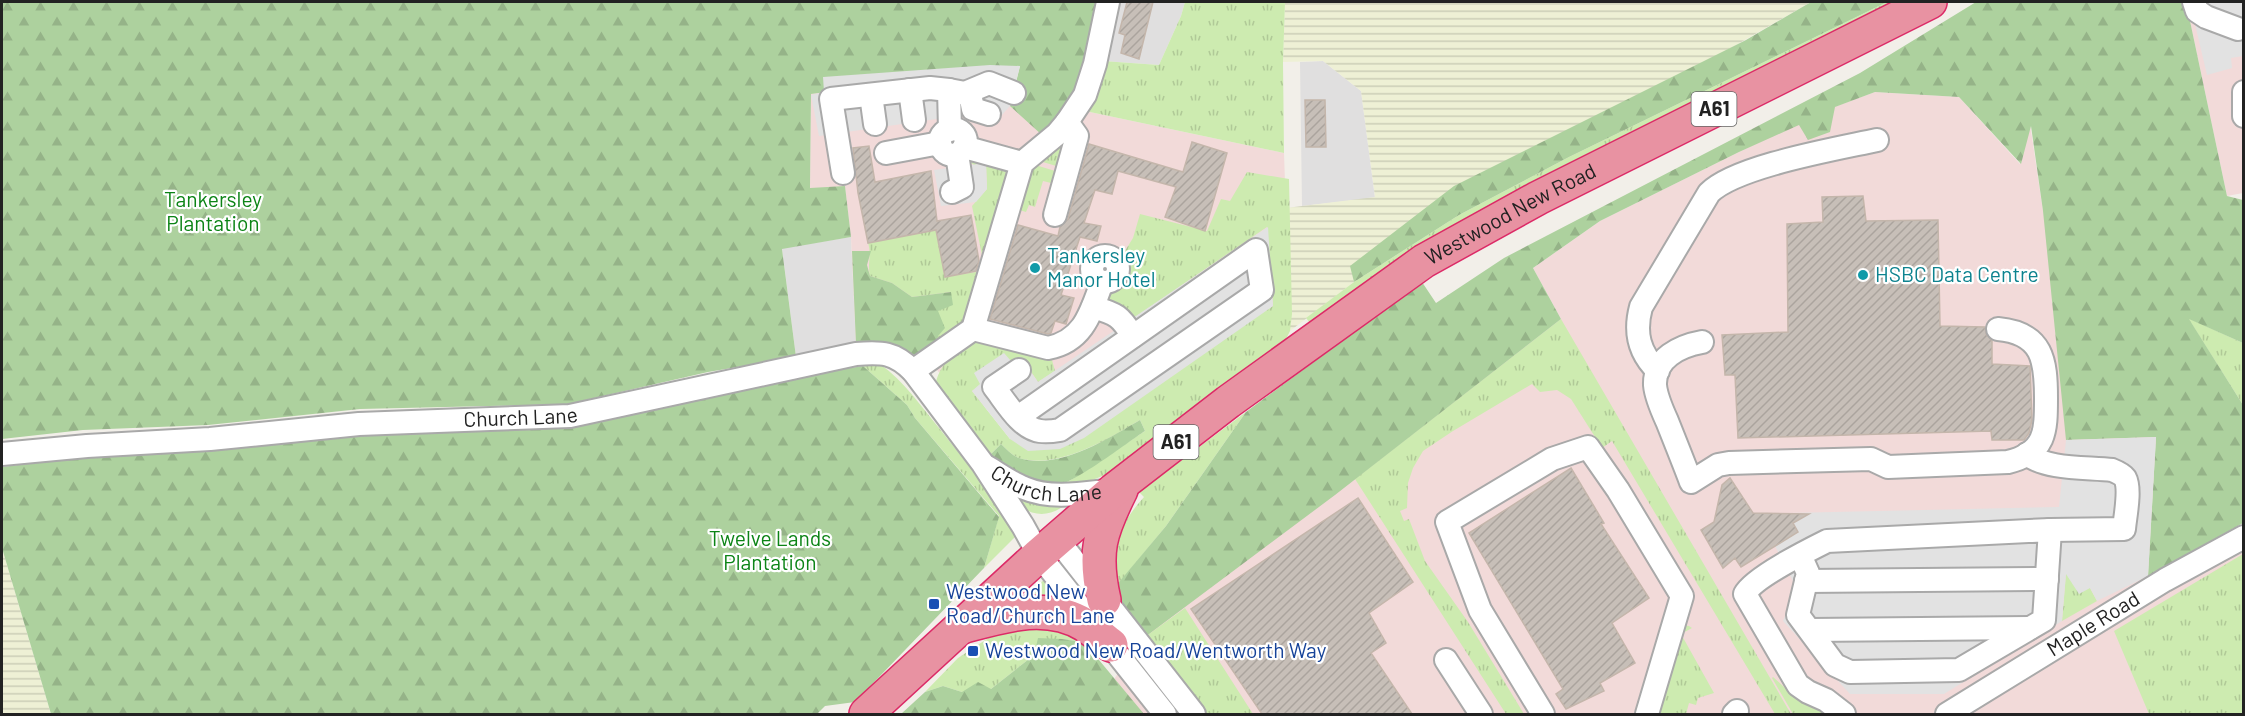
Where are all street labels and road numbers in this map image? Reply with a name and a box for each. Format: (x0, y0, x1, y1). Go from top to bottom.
road number: A61 (1692, 92, 1736, 126)
street label: Westwood New Road (1420, 157, 1600, 269)
street label: Church Lane (463, 401, 580, 431)
road number: A61 (1154, 425, 1198, 459)
street label: Church Lane (987, 459, 1103, 506)
street label: Maple Road (2042, 585, 2144, 661)

